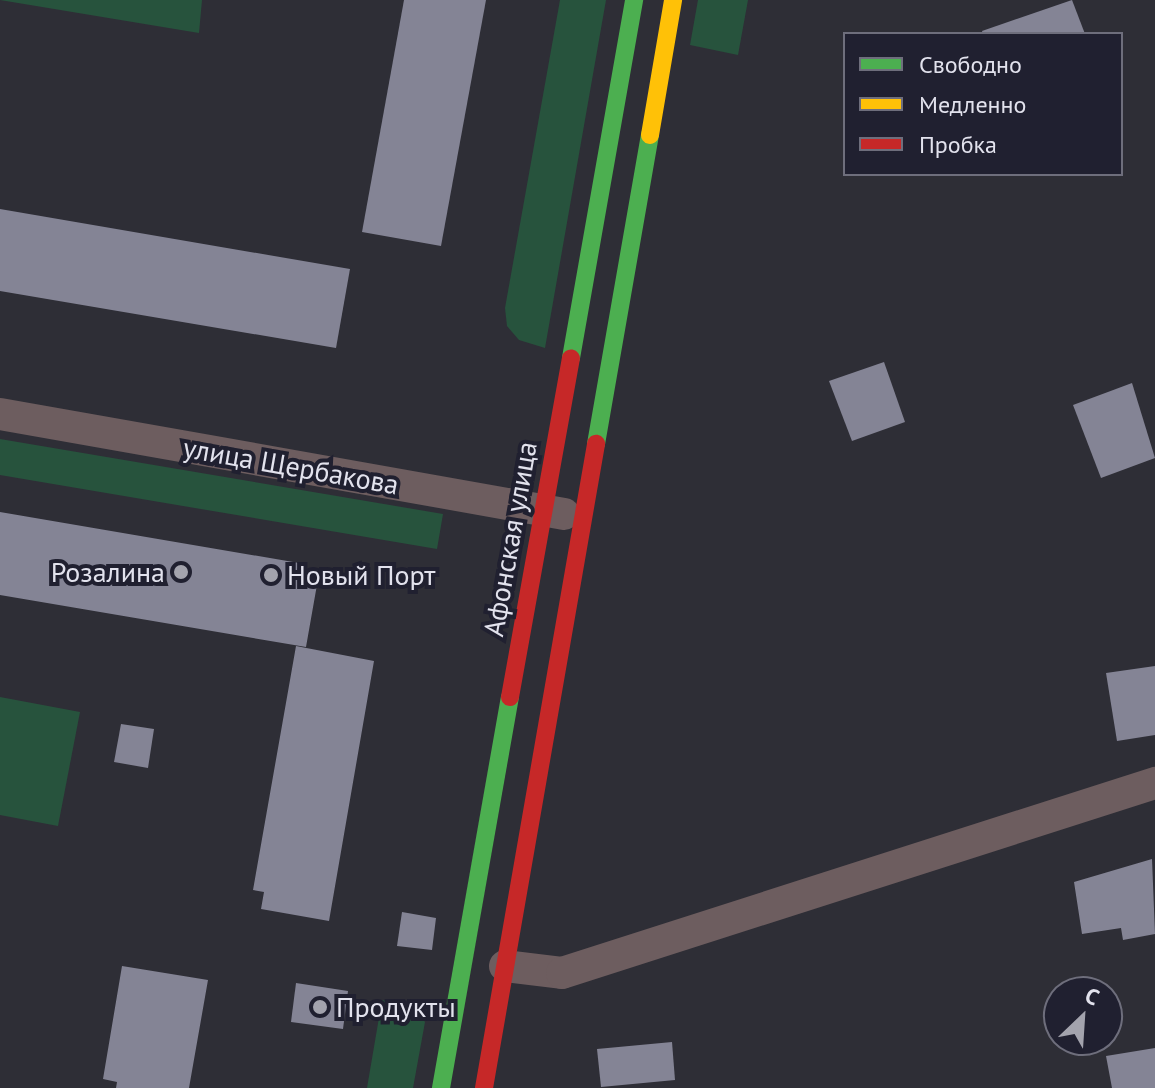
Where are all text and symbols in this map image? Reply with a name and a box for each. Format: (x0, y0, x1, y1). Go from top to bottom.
legend (843, 32, 1123, 176)
text: Свободно (919, 49, 1022, 80)
text: Медленно (919, 89, 1026, 120)
text: Пробка (919, 129, 997, 160)
street label: улица Щербакова (181, 431, 401, 501)
street label: Афонская улица (476, 439, 544, 639)
place label: Розалина (51, 555, 165, 589)
place label: Новый Порт (287, 558, 435, 592)
marker: Розалина (172, 563, 190, 581)
marker: Новый Порт (262, 566, 280, 584)
north arrow (1043, 976, 1123, 1056)
text: С (1081, 981, 1104, 1011)
place label: Продукты (336, 990, 456, 1024)
marker: Продукты (311, 998, 329, 1016)

